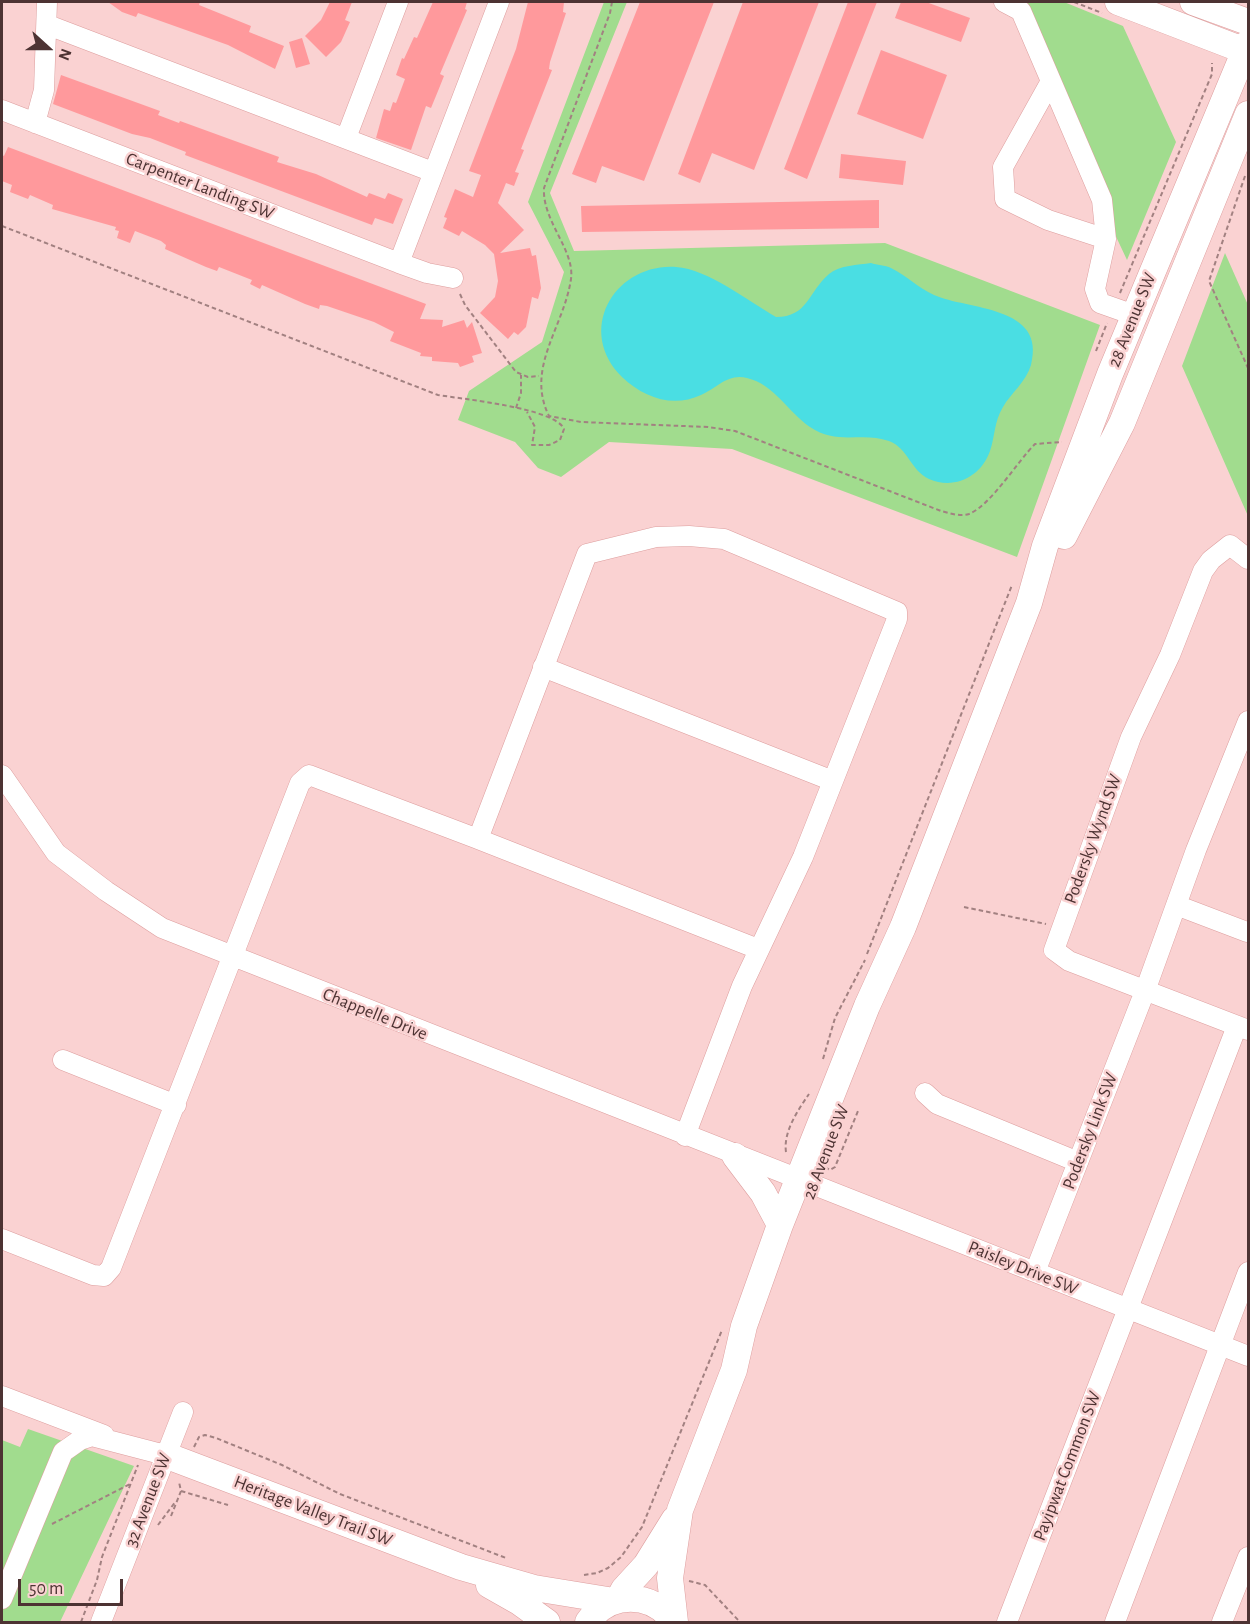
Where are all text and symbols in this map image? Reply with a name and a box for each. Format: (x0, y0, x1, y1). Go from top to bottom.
north arrow (18, 18, 78, 78)
text: N (55, 46, 74, 63)
street label: Carpenter Landing SW (123, 148, 277, 224)
street label: 28 Avenue SW (1103, 270, 1161, 370)
street label: Podersky Wynd SW (1060, 771, 1126, 907)
street label: Chappelle Drive (319, 983, 431, 1045)
street label: Podersky Link SW (1058, 1070, 1122, 1192)
street label: 28 Avenue SW (798, 1102, 854, 1202)
street label: Paisley Drive SW (965, 1236, 1081, 1300)
street label: Payipwat Common SW (1029, 1388, 1105, 1544)
street label: 32 Avenue SW (120, 1450, 176, 1550)
street label: Heritage Valley Trail SW (231, 1471, 395, 1551)
scale bar (21, 1567, 126, 1605)
text: 50 m (29, 1580, 63, 1598)

